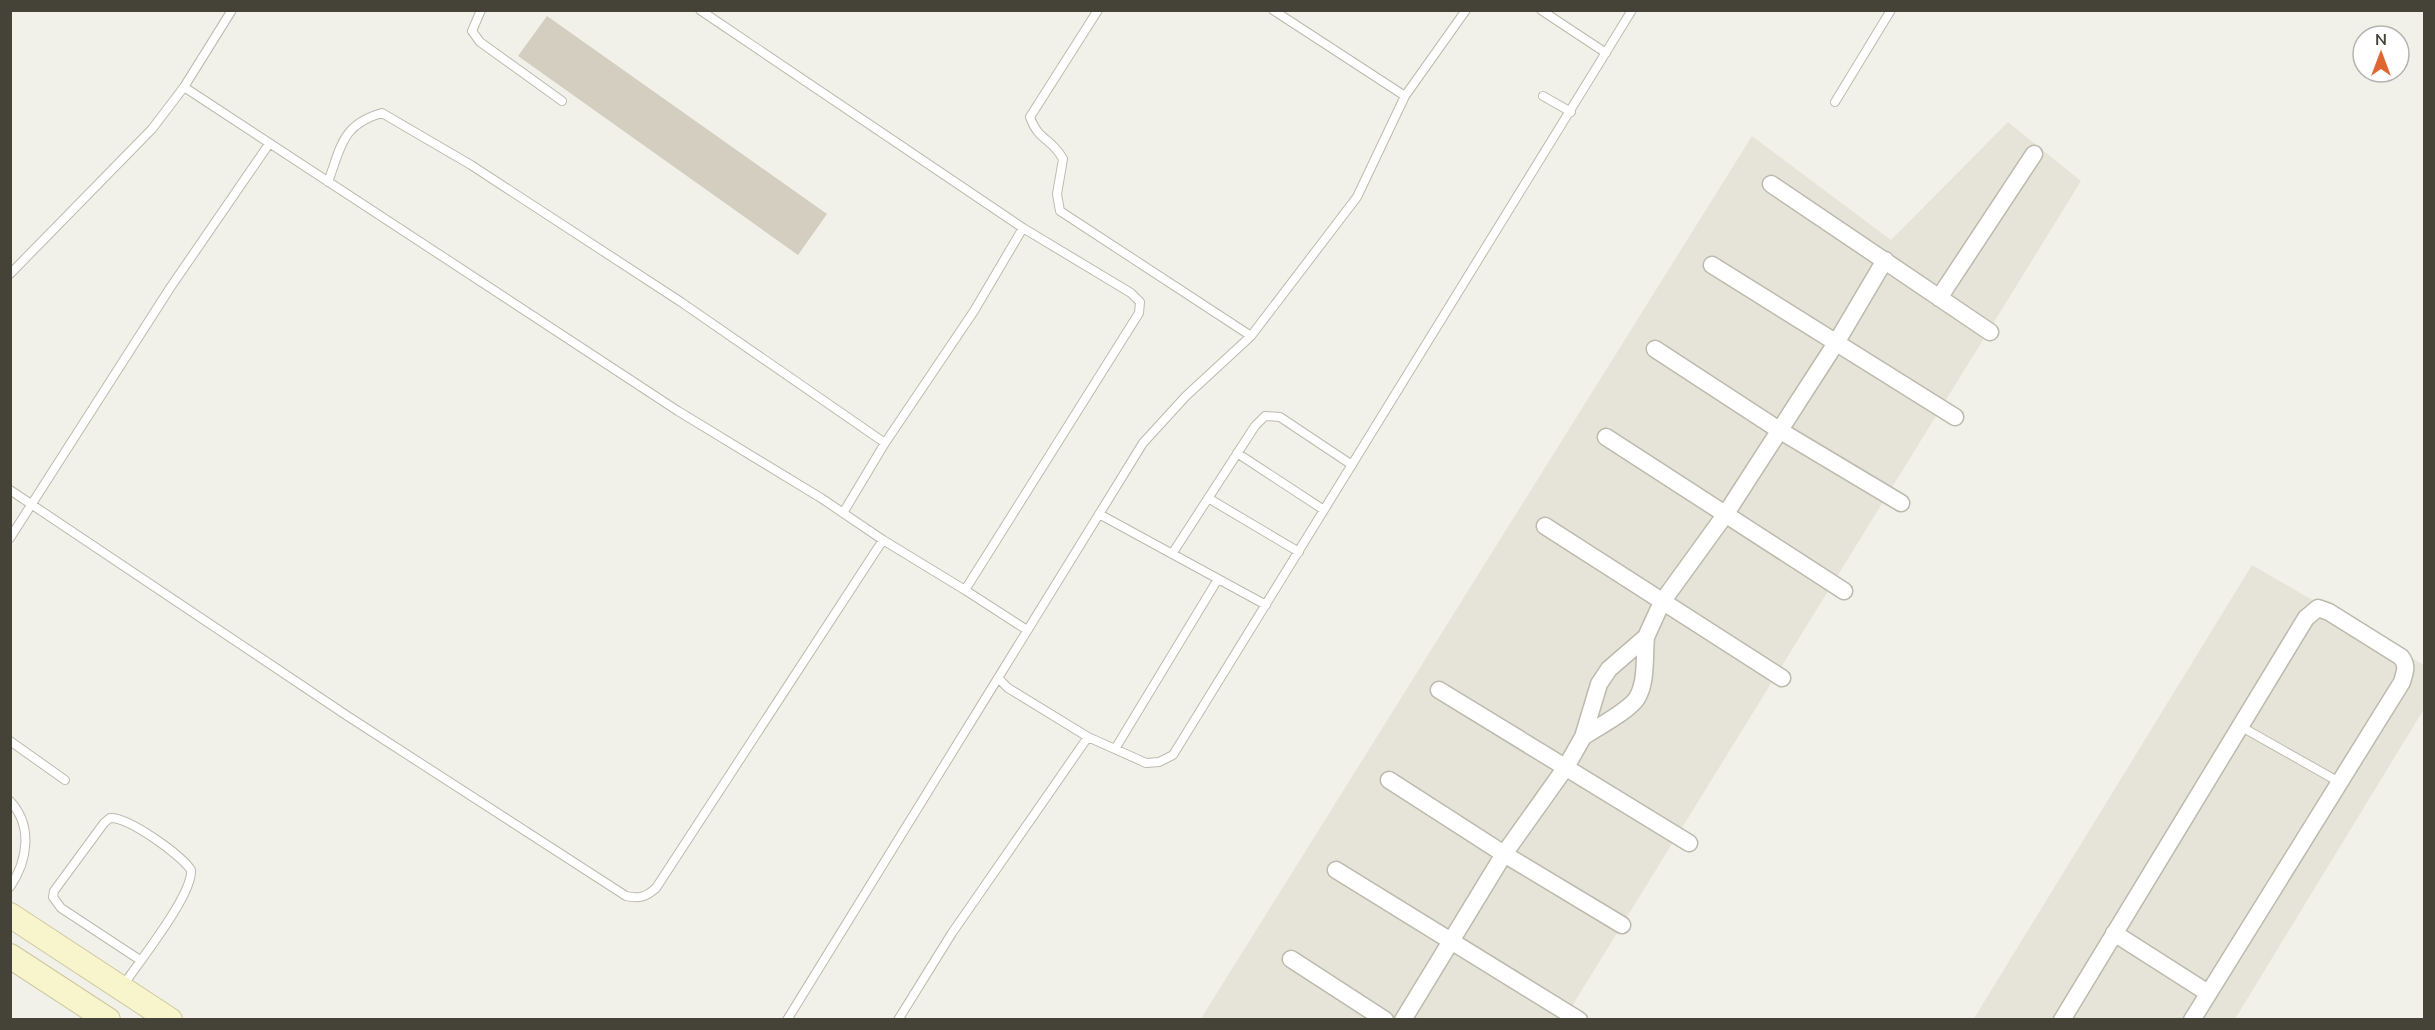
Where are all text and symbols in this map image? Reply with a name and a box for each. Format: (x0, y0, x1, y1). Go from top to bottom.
north arrow (2351, 24, 2411, 84)
text: N (2375, 29, 2387, 51)

